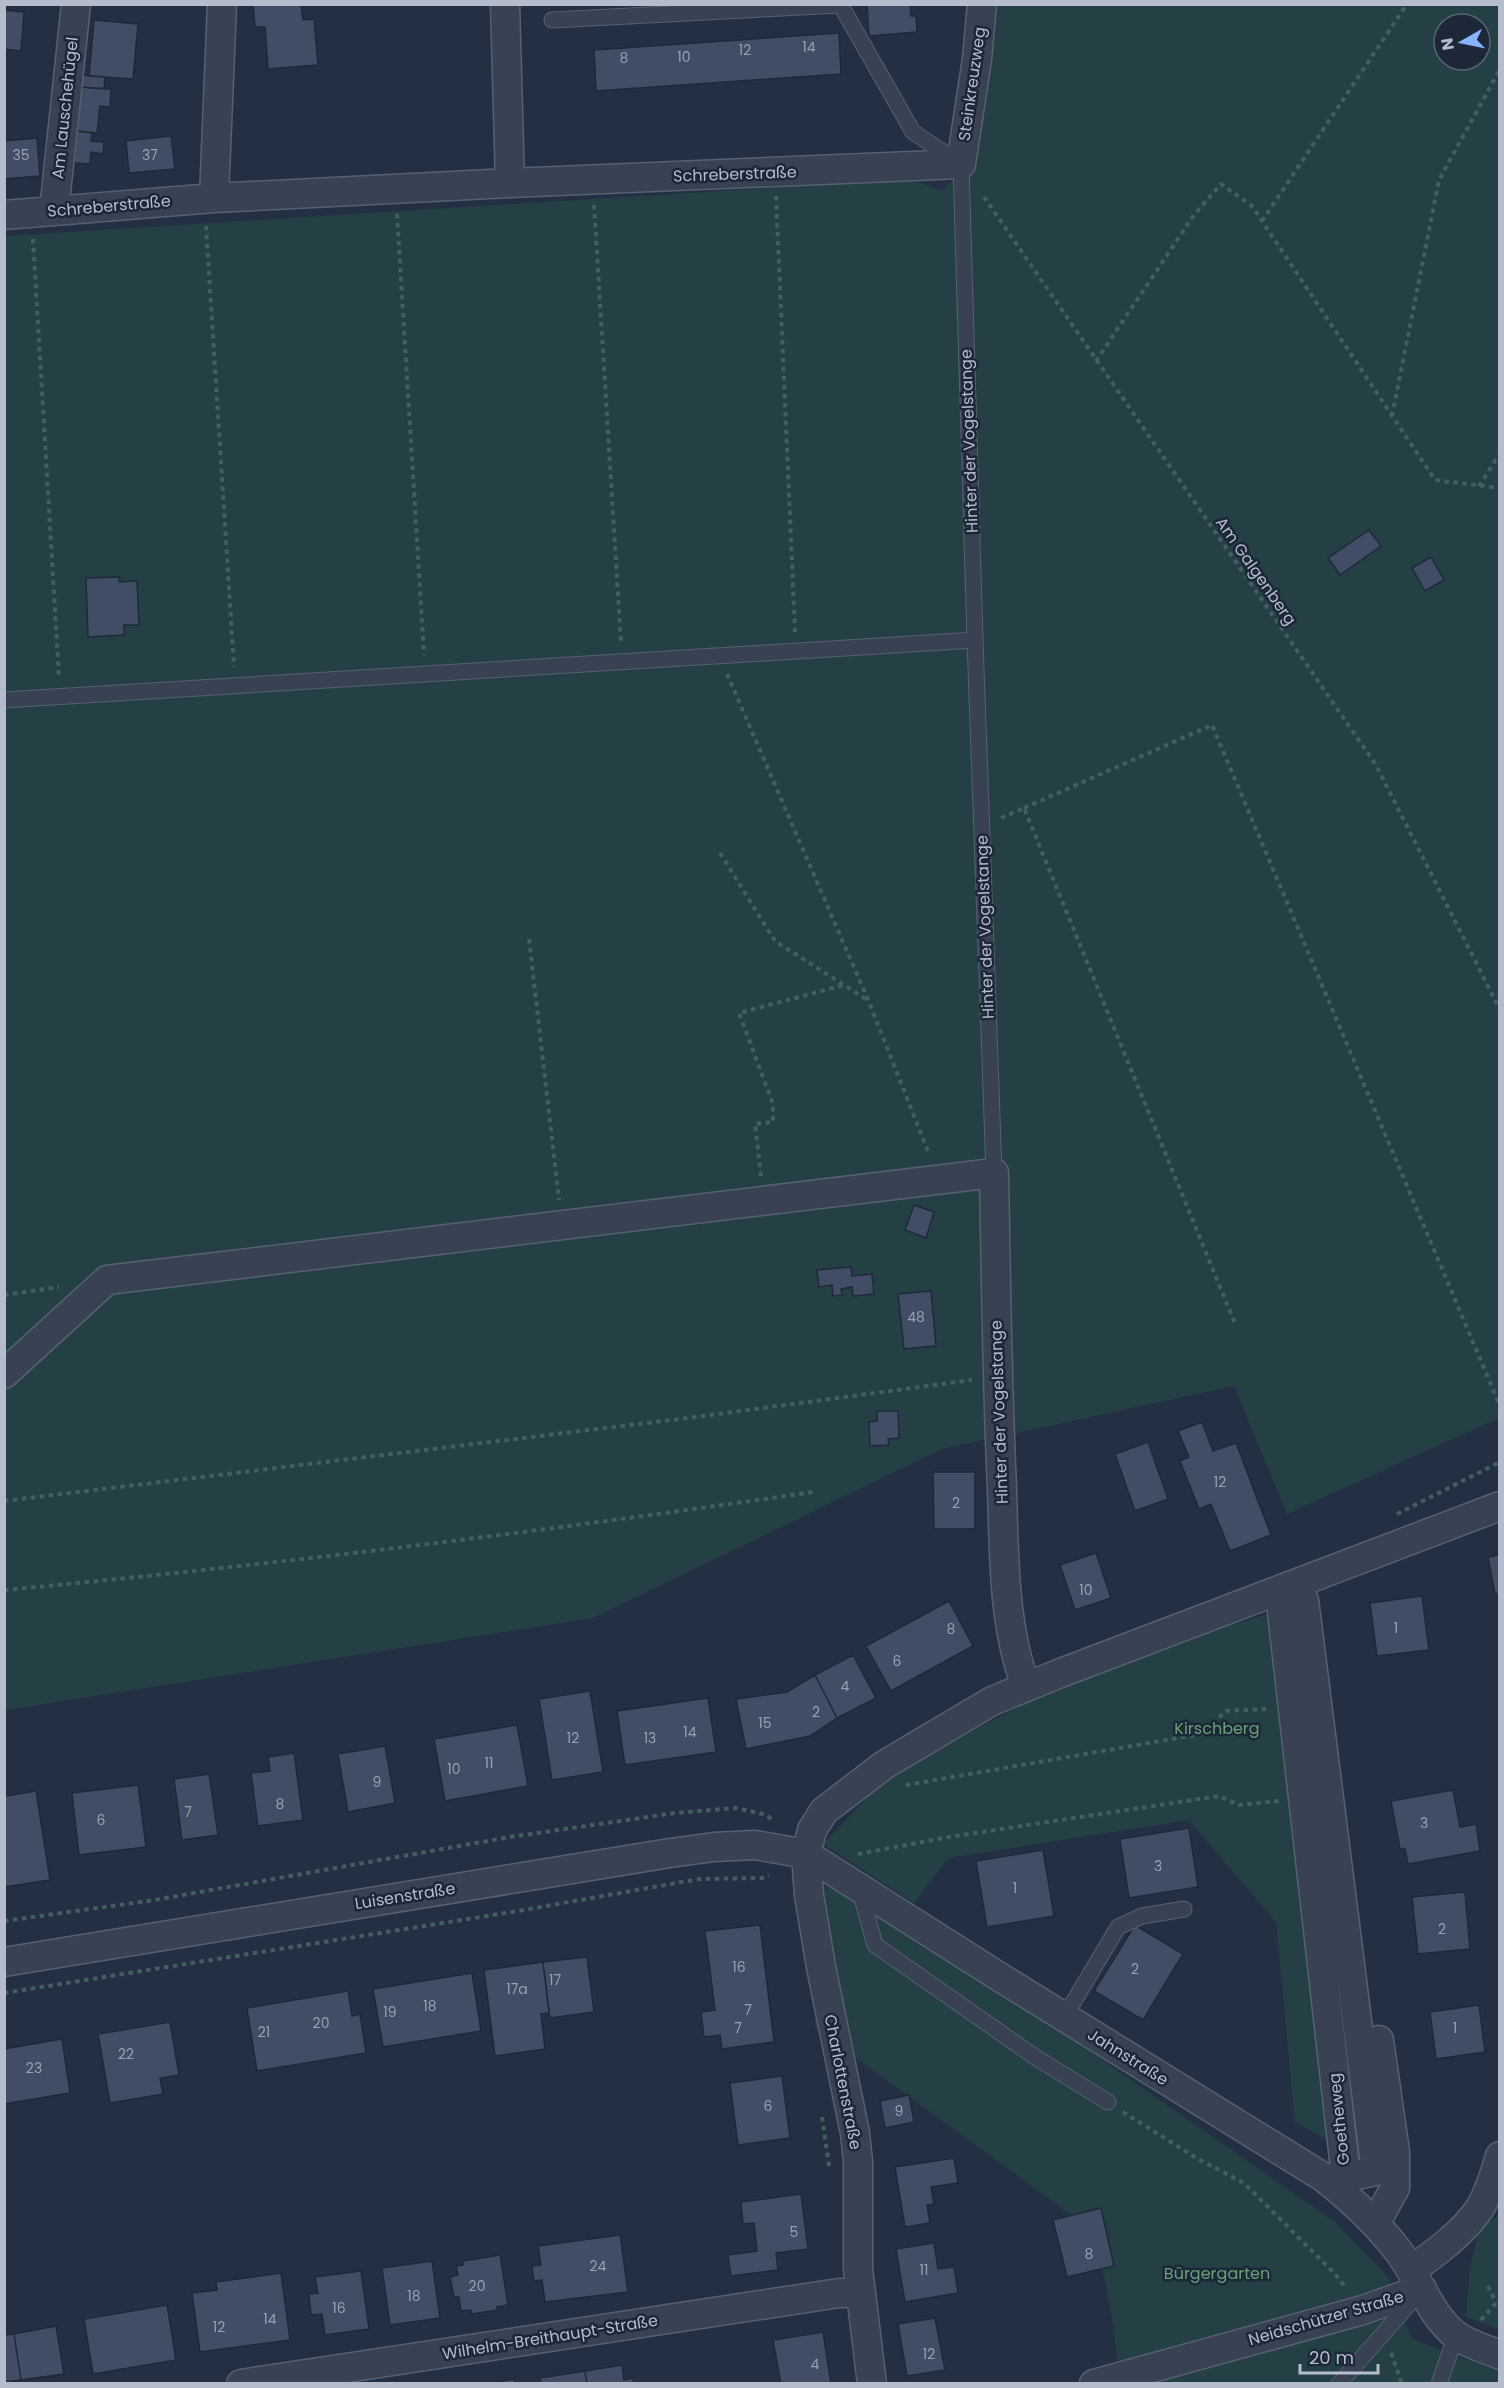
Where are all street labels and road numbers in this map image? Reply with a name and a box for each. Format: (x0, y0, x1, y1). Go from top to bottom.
street label: Steinkreuzweg (953, 26, 991, 142)
street label: Am Lauschehügel (46, 36, 84, 180)
street label: Schreberstraße (673, 160, 797, 188)
street label: Schreberstraße (46, 189, 172, 223)
street label: Hinter der Vogelstange (954, 349, 984, 533)
street label: Am Galgenberg (1210, 512, 1302, 630)
street label: Hinter der Vogelstange (970, 835, 1000, 1019)
street label: Hinter der Vogelstange (984, 1320, 1014, 1504)
street label: Luisenstraße (353, 1877, 457, 1915)
street label: Charlottenstraße (819, 2012, 867, 2152)
street label: Jahnstraße (1083, 2023, 1173, 2091)
street label: Goetheweg (1323, 2072, 1355, 2166)
street label: Neidschützer Straße (1246, 2285, 1406, 2351)
street label: Wilhelm-Breithaupt-Straße (441, 2309, 659, 2365)

